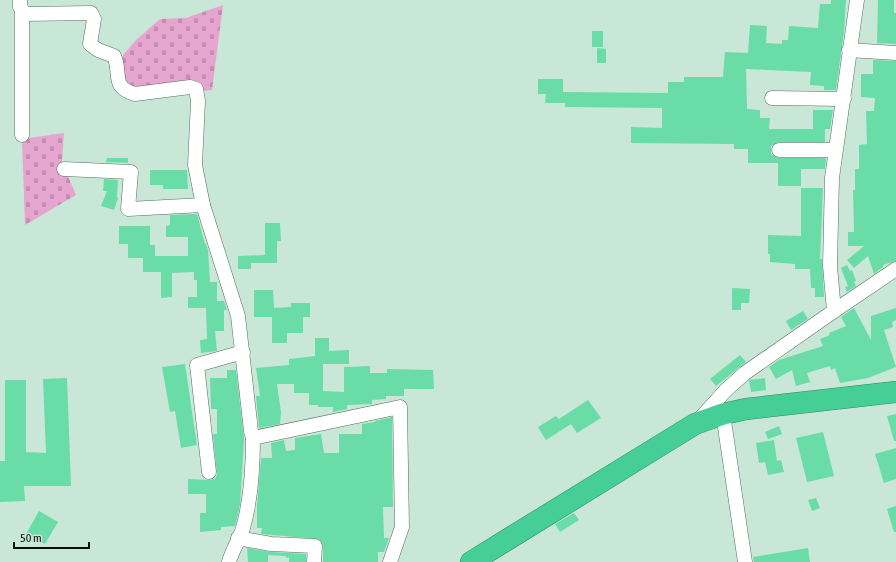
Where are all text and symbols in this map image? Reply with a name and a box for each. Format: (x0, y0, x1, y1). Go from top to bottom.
scale bar (14, 524, 89, 550)
text: 50 m (20, 531, 42, 545)

